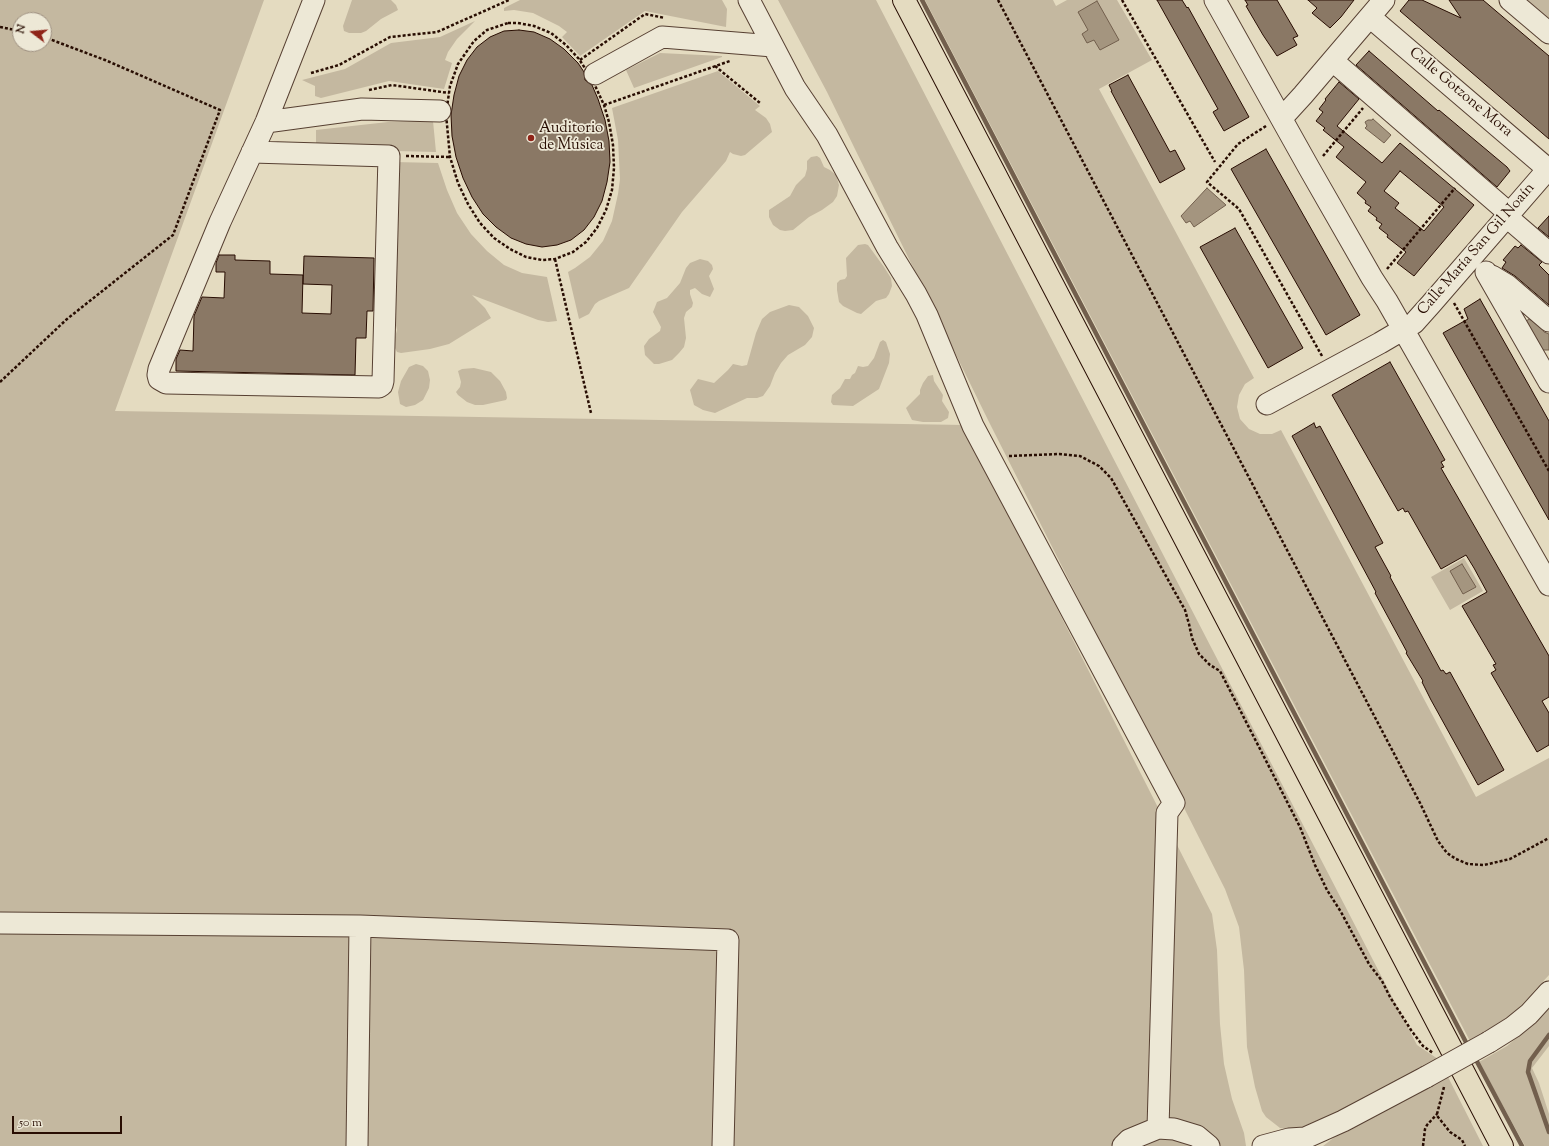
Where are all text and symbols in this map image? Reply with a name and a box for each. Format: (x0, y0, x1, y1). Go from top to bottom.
north arrow (12, 12, 52, 52)
text: N (13, 23, 30, 35)
street label: Calle Gotzone Mora (1404, 44, 1516, 142)
place label: Auditorio de Música (539, 120, 603, 155)
marker: Auditorio de Música (526, 133, 536, 143)
street label: Calle María San Gil Noaín (1415, 180, 1539, 320)
scale bar (14, 1108, 124, 1134)
text: 50 m (19, 1114, 42, 1132)

